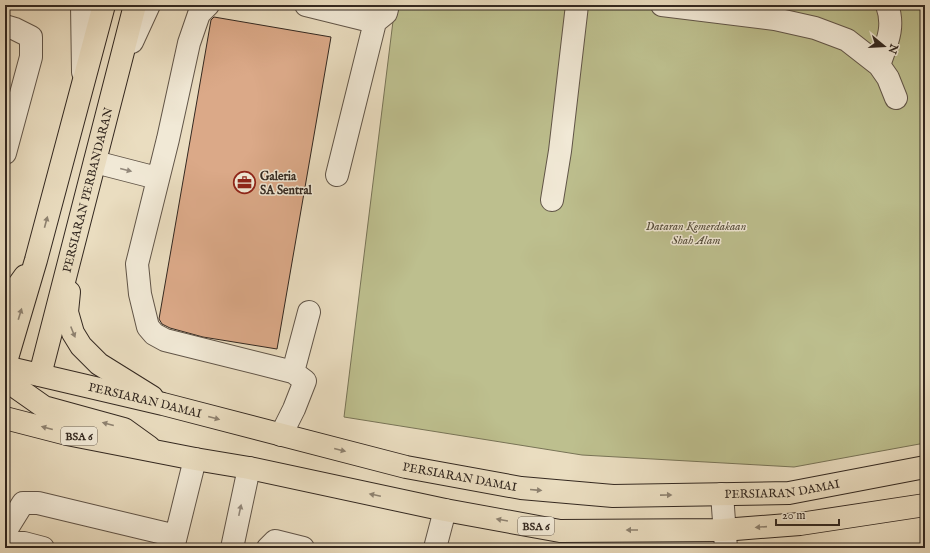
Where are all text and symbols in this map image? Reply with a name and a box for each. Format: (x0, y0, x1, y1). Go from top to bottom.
north arrow (864, 26, 904, 66)
text: N (884, 41, 901, 56)
street label: PERSIARAN PERBANDARAN (60, 105, 117, 274)
one-way arrow (120, 168, 132, 174)
place label: Galeria SA Sentral (260, 169, 313, 198)
office icon: Galeria SA Sentral (231, 170, 257, 196)
one-way arrow (44, 216, 50, 228)
park label: Dataran Kemerdakaan Shah Alam (646, 219, 747, 248)
one-way arrow (17, 308, 23, 320)
one-way arrow (71, 326, 77, 338)
street label: PERSIARAN DAMAI (87, 380, 203, 422)
one-way arrow (208, 415, 221, 421)
one-way arrow (102, 421, 114, 427)
one-way arrow (40, 425, 53, 431)
road number: BSA 6 (61, 427, 97, 445)
one-way arrow (335, 447, 347, 453)
street label: PERSIARAN DAMAI (401, 460, 518, 495)
street label: PERSIARAN DAMAI (724, 476, 841, 502)
one-way arrow (530, 486, 542, 493)
one-way arrow (369, 492, 381, 498)
one-way arrow (660, 492, 673, 498)
scale bar (776, 501, 839, 527)
one-way arrow (238, 504, 244, 516)
text: 20 m (782, 508, 805, 523)
one-way arrow (496, 517, 509, 523)
road number: BSA 6 (518, 517, 554, 535)
one-way arrow (755, 523, 767, 530)
one-way arrow (625, 527, 638, 533)

